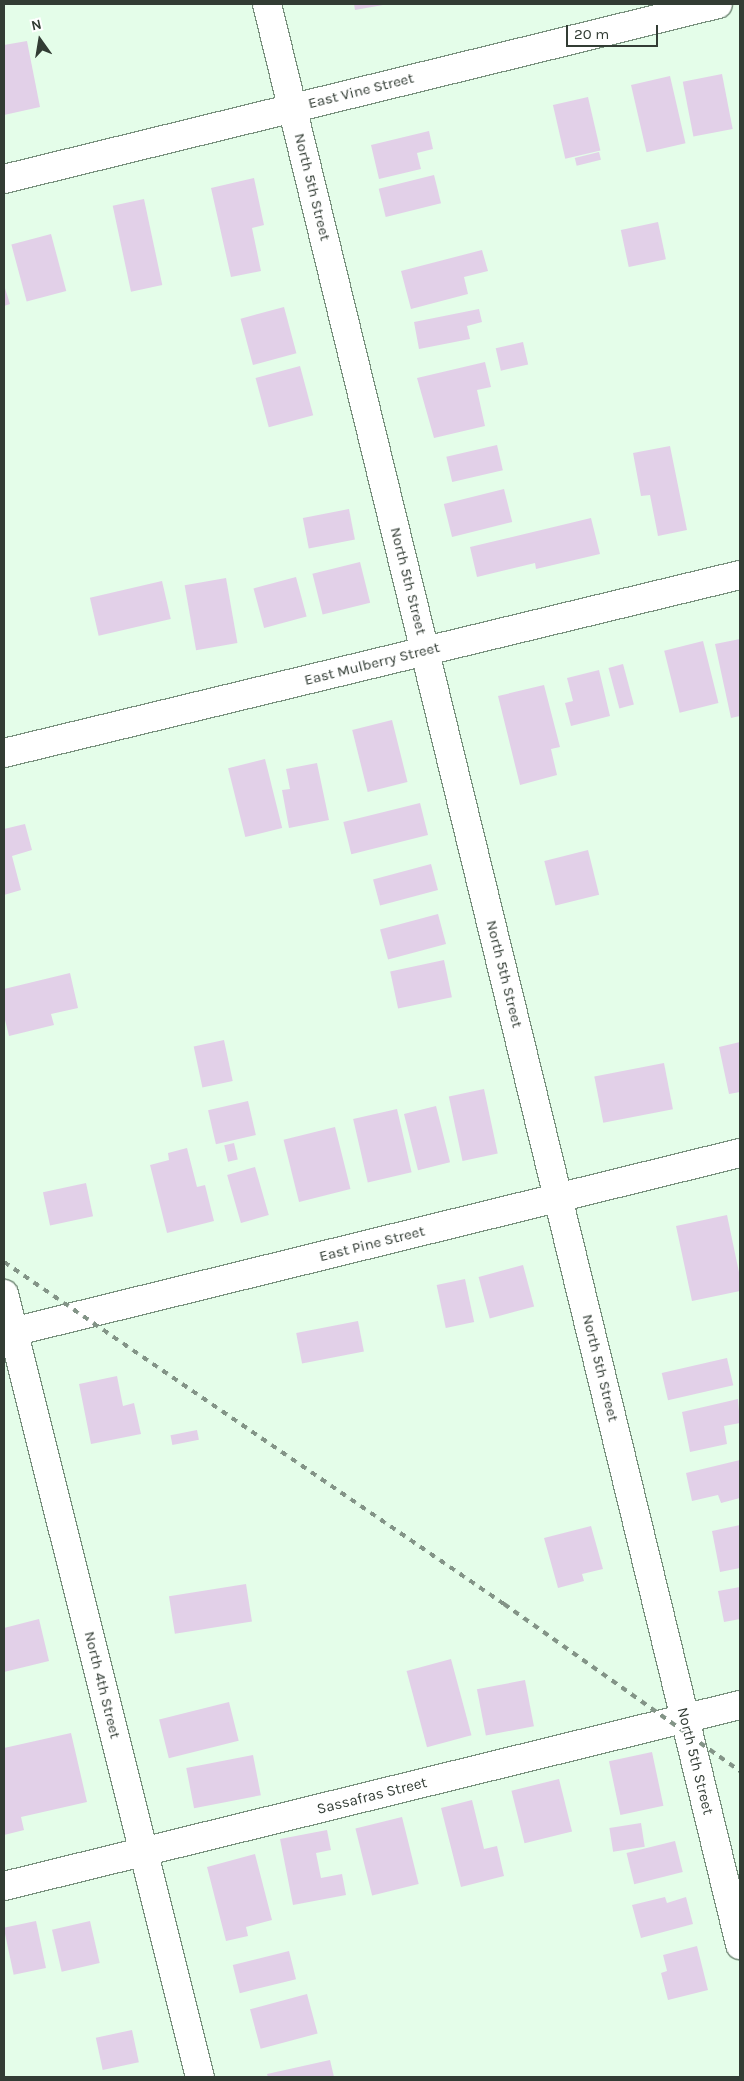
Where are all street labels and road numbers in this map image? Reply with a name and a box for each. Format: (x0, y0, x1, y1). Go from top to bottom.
street label: East Vine Street (306, 69, 416, 113)
street label: North 5th Street (290, 131, 334, 243)
street label: North 5th Street (386, 525, 430, 637)
street label: East Mulberry Street (302, 638, 442, 690)
street label: North 5th Street (482, 918, 526, 1030)
street label: East Pine Street (317, 1222, 427, 1266)
street label: North 5th Street (578, 1312, 622, 1424)
street label: North 4th Street (80, 1629, 124, 1741)
street label: North 5th Street (673, 1705, 717, 1817)
street label: Sassafras Street (315, 1774, 429, 1818)

